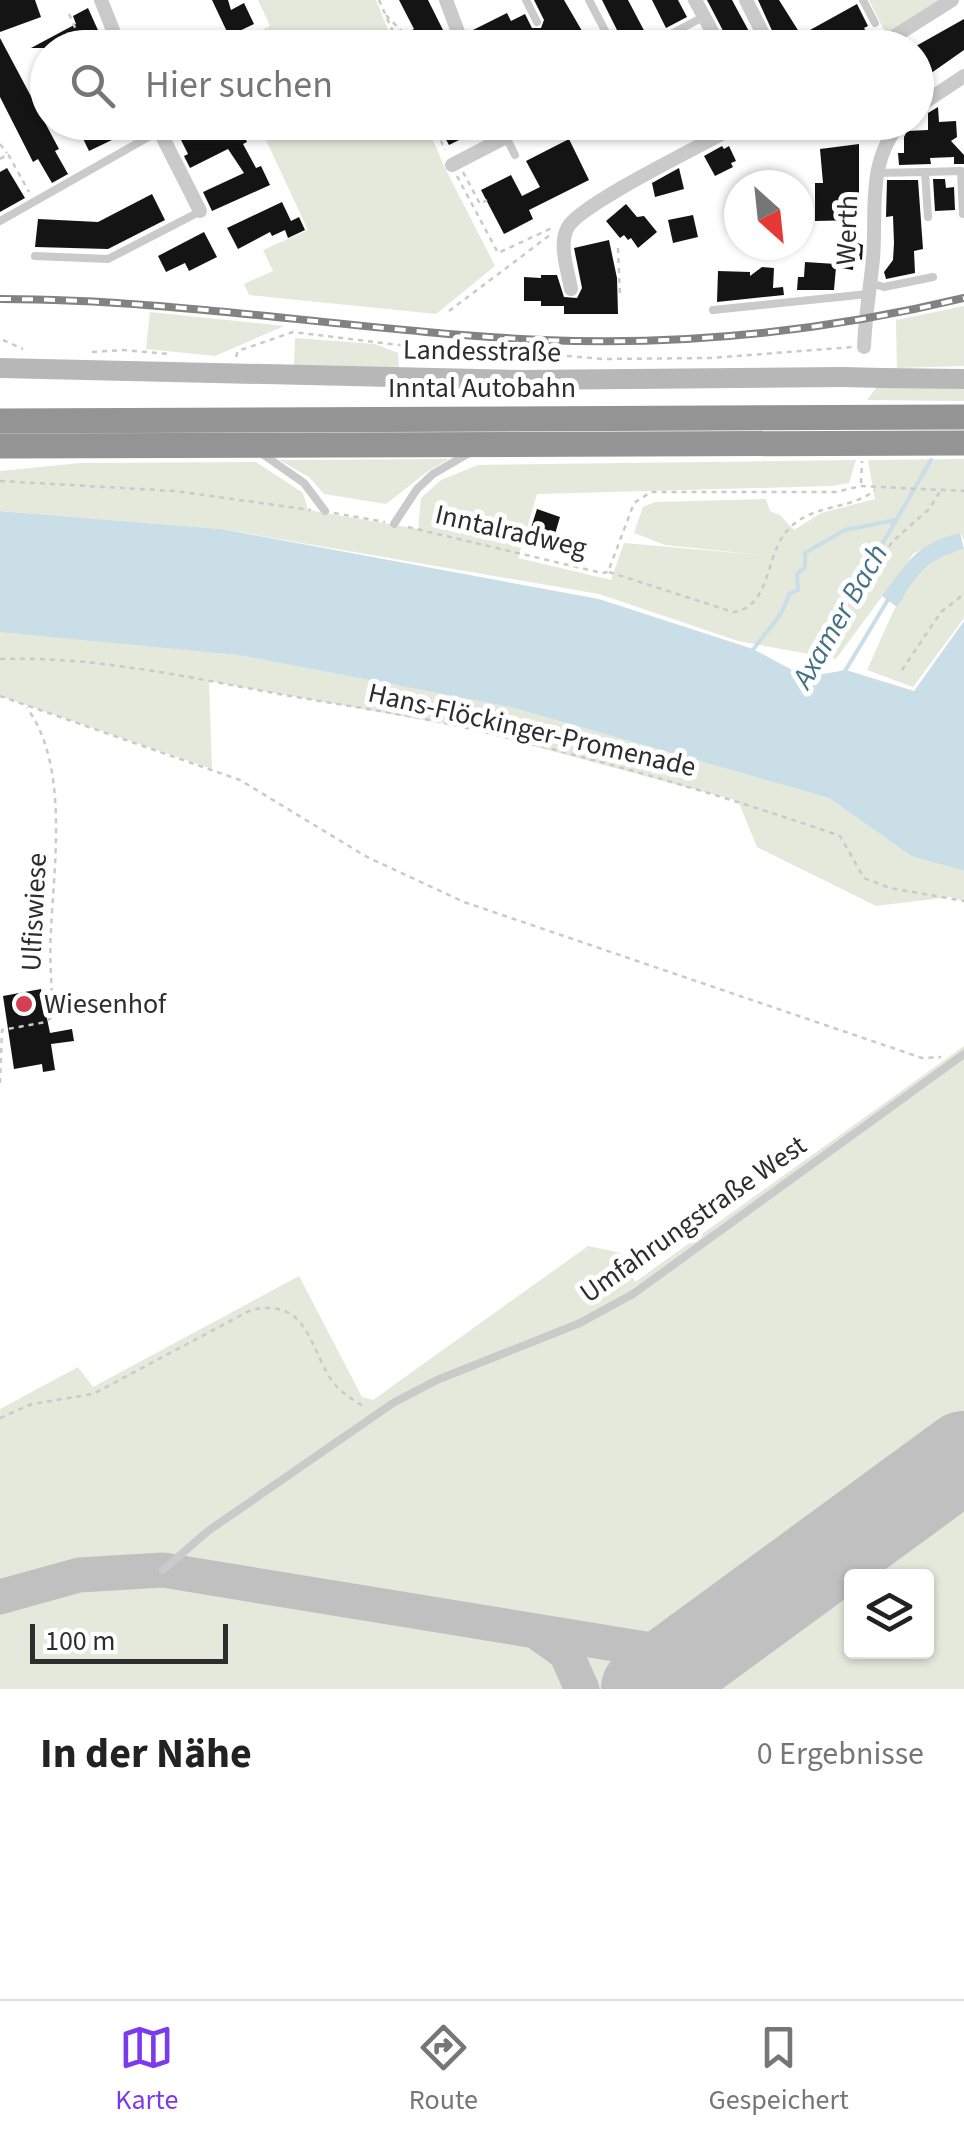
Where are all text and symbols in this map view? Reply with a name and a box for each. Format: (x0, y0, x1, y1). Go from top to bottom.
search box (30, 30, 934, 140)
icon: search (65, 58, 120, 113)
text: Hier suchen (145, 58, 333, 112)
north arrow (724, 170, 814, 260)
street label: Werth (826, 194, 868, 266)
street label: Landesstraße (403, 330, 561, 372)
street label: Inntal Autobahn (388, 368, 576, 408)
street label: Inntalradweg (431, 494, 591, 568)
water label: Axamer Bach (780, 536, 899, 698)
street label: Hans-Flöckinger-Promenade (364, 673, 700, 787)
street label: Ulfiswiese (11, 852, 57, 972)
place label: Wiesenhof (44, 984, 167, 1024)
marker: Wiesenhof (13, 993, 35, 1015)
street label: Umfahrungstraße West (572, 1125, 815, 1312)
map controls (844, 1569, 934, 1659)
button: layers (844, 1569, 934, 1659)
scale bar (30, 1619, 228, 1664)
text: 100 m (45, 1621, 116, 1661)
text: In der Nähe (40, 1724, 252, 1784)
text: 0 Ergebnisse (757, 1731, 924, 1777)
tab: Karte (115, 2020, 178, 2120)
tab: Route (409, 2020, 478, 2120)
tab: Gespeichert (708, 2020, 849, 2120)

